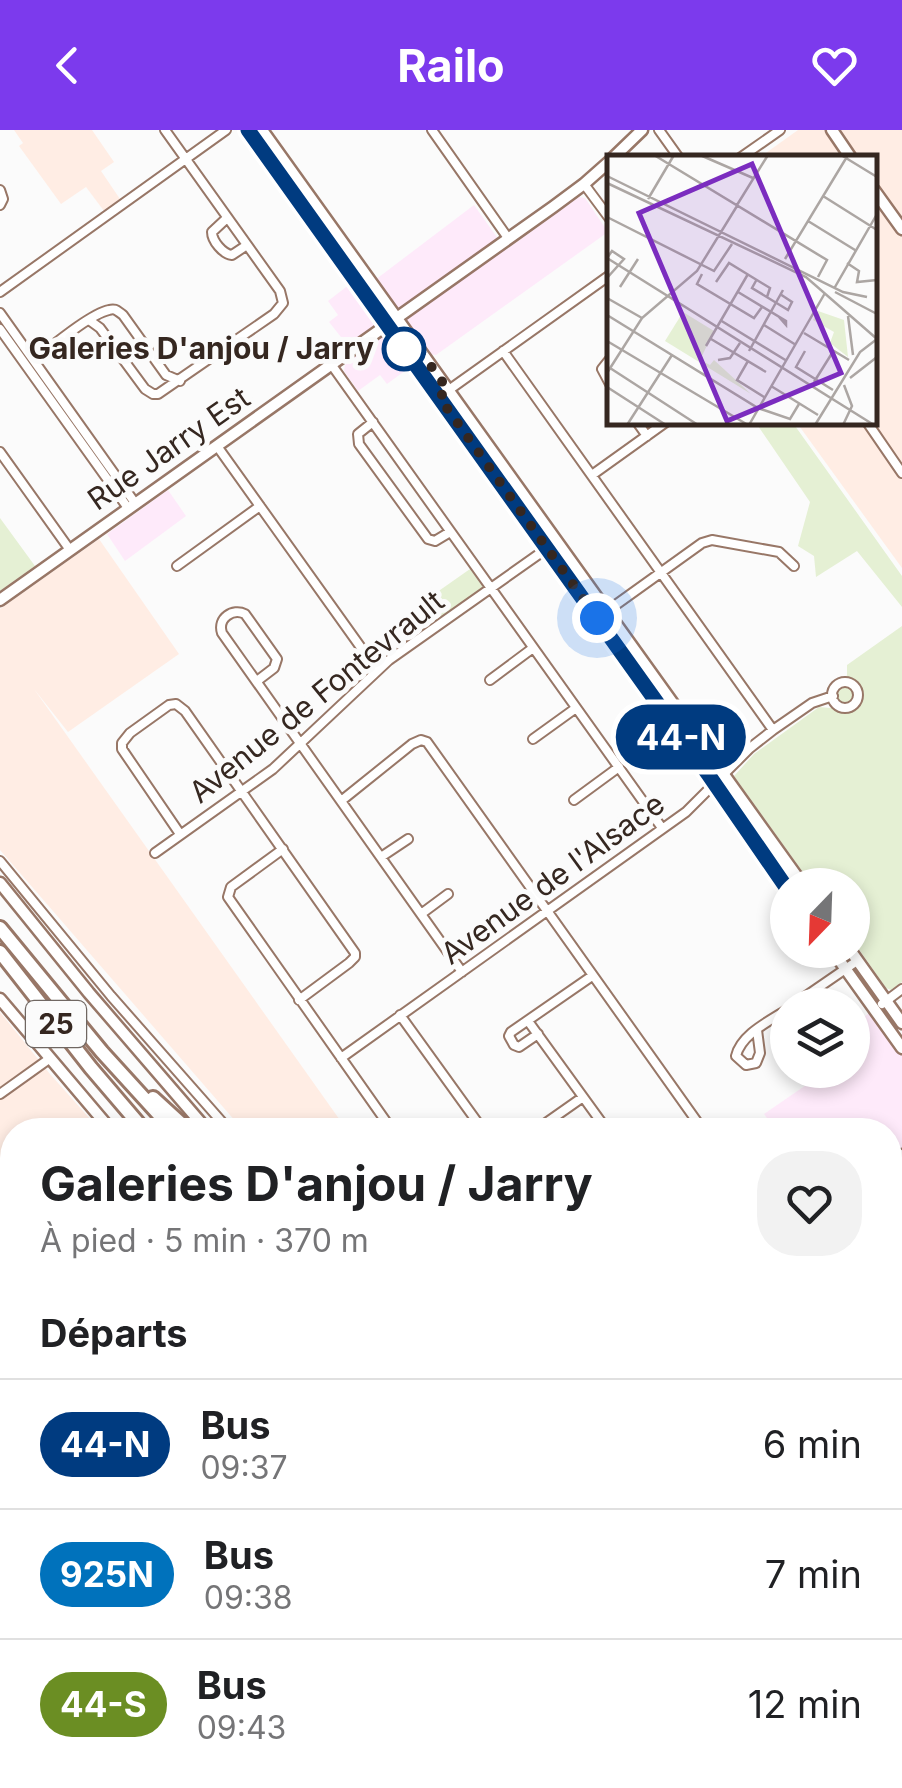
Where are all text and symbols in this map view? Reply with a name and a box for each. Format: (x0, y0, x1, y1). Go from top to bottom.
icon: back (40, 38, 95, 93)
text: Railo (397, 38, 505, 93)
icon: heart (807, 38, 862, 93)
inset map (607, 155, 877, 425)
marker: Galeries D'anjou / Jarry (383, 328, 425, 370)
place label: Galeries D'anjou / Jarry (29, 330, 374, 366)
street label: Rue Jarry Est (81, 379, 256, 517)
street label: Avenue de Fontevrault (182, 582, 451, 810)
your location (572, 593, 622, 643)
line badge: 44-N (611, 704, 751, 770)
text: 44-N (636, 716, 726, 758)
street label: Avenue de l'Alsace (434, 785, 671, 971)
north arrow (770, 868, 870, 968)
map controls (770, 868, 870, 1088)
button: layers (770, 988, 870, 1088)
road number: 25 (26, 1001, 86, 1047)
button: heart (757, 1151, 862, 1256)
text: Galeries D'anjou / Jarry (40, 1154, 593, 1213)
text: À pied · 5 min · 370 m (40, 1221, 369, 1260)
text: Départs (40, 1310, 188, 1356)
text: Bus (200, 1402, 270, 1448)
text: 6 min (763, 1421, 862, 1467)
text: 44-N (60, 1423, 150, 1465)
text: 09:37 (200, 1448, 288, 1487)
text: Bus (204, 1532, 274, 1578)
text: 7 min (765, 1551, 862, 1597)
text: 925N (60, 1553, 154, 1595)
text: 09:38 (204, 1578, 293, 1617)
text: Bus (197, 1662, 267, 1708)
text: 12 min (748, 1681, 862, 1727)
text: 44-S (60, 1683, 147, 1725)
text: 09:43 (197, 1708, 286, 1747)

